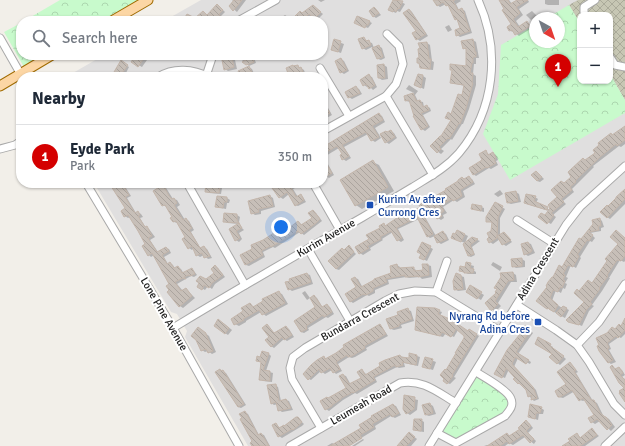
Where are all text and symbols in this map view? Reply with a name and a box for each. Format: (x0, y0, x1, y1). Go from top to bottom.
north arrow (529, 12, 565, 48)
map controls (577, 12, 613, 84)
button: + (577, 12, 613, 48)
search box (16, 16, 328, 60)
icon: search (30, 27, 52, 49)
text: Search here (62, 29, 138, 47)
button: − (577, 48, 613, 84)
pin: 1 (545, 54, 571, 87)
text: Nearby (32, 88, 85, 109)
text: Eyde Park (70, 140, 135, 158)
text: 1 (41, 149, 49, 165)
text: 350 m (278, 149, 312, 165)
text: Park (70, 158, 95, 174)
place label: Kurim Av after Currong Cres (378, 193, 445, 219)
marker: Kurim Av after Currong Cres (365, 200, 375, 210)
street label: Kurim Avenue (295, 216, 357, 260)
your location (271, 217, 291, 237)
street label: Adina Crescent (514, 235, 562, 303)
street label: Lone Pine Avenue (138, 275, 190, 353)
street label: Bundarra Crescent (319, 290, 401, 344)
place label: Nyrang Rd before Adina Cres (449, 310, 530, 336)
marker: Nyrang Rd before Adina Cres (533, 317, 543, 327)
street label: Leumeah Road (328, 382, 394, 428)

